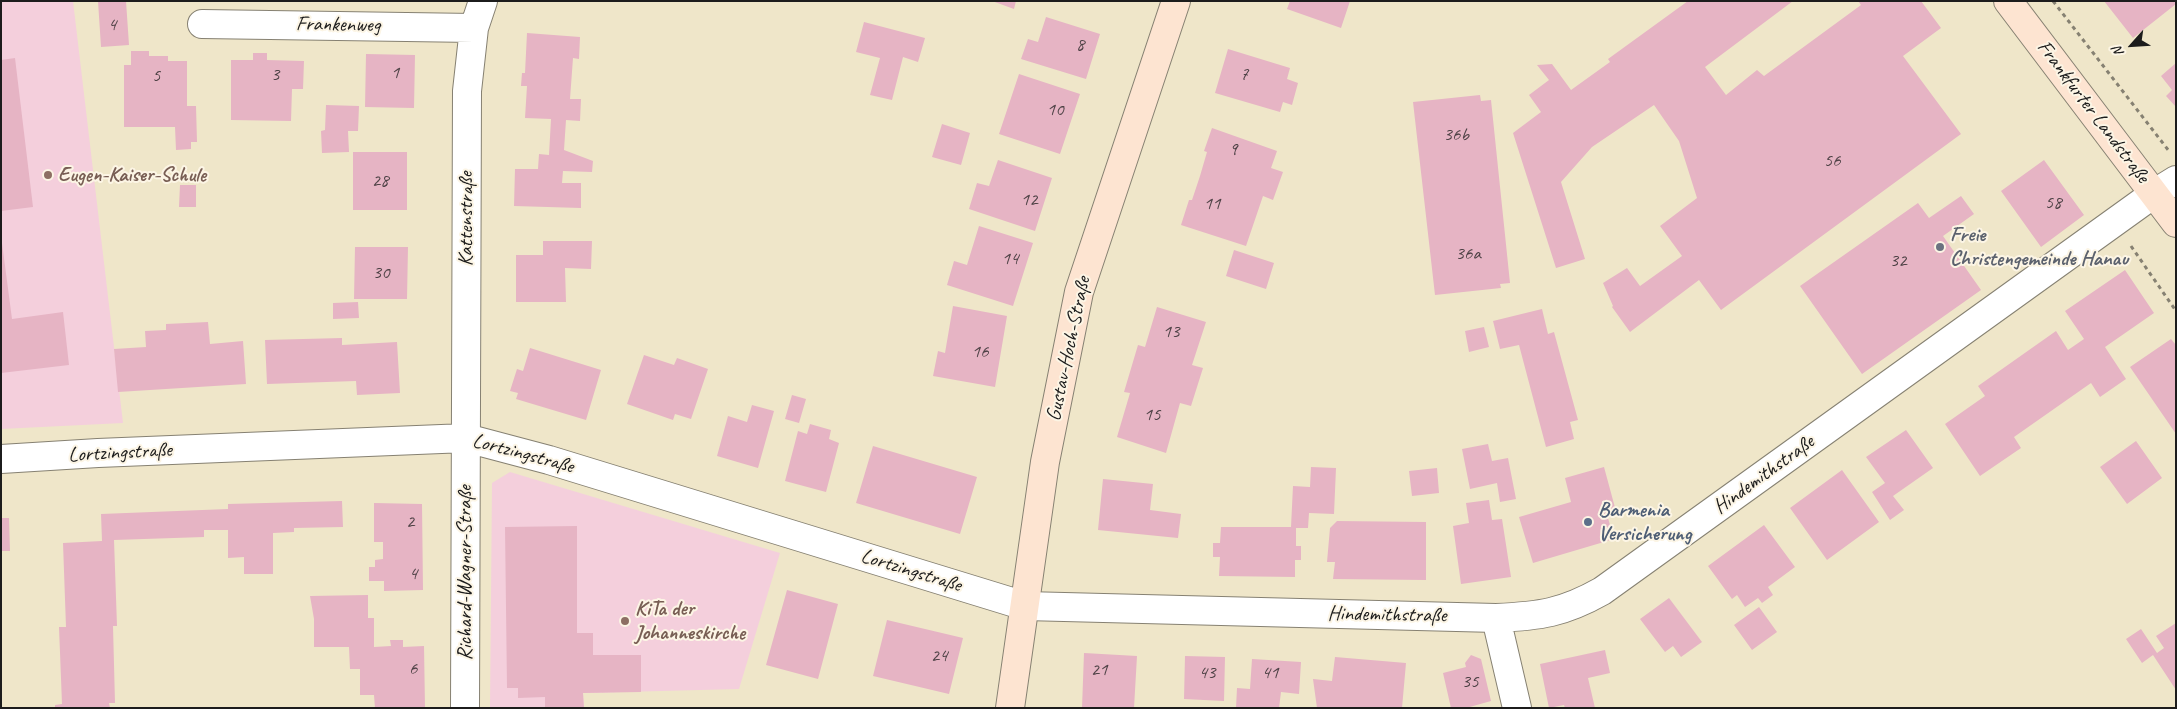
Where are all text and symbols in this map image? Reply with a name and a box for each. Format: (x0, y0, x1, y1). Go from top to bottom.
street label: Frankenweg (296, 12, 380, 38)
house number: 4 (108, 14, 116, 36)
north arrow (2107, 20, 2157, 70)
house number: 8 (1076, 34, 1084, 56)
street label: Frankfurter Landstraße (2031, 36, 2155, 188)
text: N (2109, 44, 2128, 59)
house number: 1 (391, 62, 399, 84)
house number: 3 (271, 64, 279, 86)
house number: 7 (1240, 64, 1248, 86)
house number: 5 (152, 65, 160, 87)
house number: 10 (1046, 99, 1064, 121)
house number: 36b (1443, 124, 1469, 146)
house number: 9 (1229, 139, 1237, 161)
house number: 56 (1823, 150, 1841, 172)
place label: Eugen-Kaiser-Schule (58, 162, 206, 188)
marker: Eugen-Kaiser-Schule (42, 169, 54, 181)
house number: 28 (371, 170, 389, 192)
street label: Kattenstraße (453, 172, 479, 266)
house number: 12 (1020, 189, 1038, 211)
house number: 58 (2044, 192, 2062, 214)
house number: 11 (1203, 193, 1221, 215)
place label: Freie Christengemeinde Hanau (1950, 222, 2128, 272)
marker: Freie Christengemeinde Hanau (1934, 241, 1946, 253)
house number: 36a (1455, 243, 1481, 265)
house number: 14 (1001, 248, 1019, 270)
house number: 32 (1889, 250, 1907, 272)
house number: 30 (372, 262, 390, 284)
street label: Gustav-Hoch-Straße (1041, 275, 1097, 423)
house number: 13 (1162, 321, 1180, 343)
house number: 16 (971, 341, 989, 363)
house number: 15 (1143, 404, 1161, 426)
street label: Lortzingstraße (470, 428, 576, 480)
street label: Hindemithstraße (1709, 430, 1819, 520)
street label: Lortzingstraße (68, 438, 172, 468)
street label: Richard-Wagner-Straße (452, 485, 478, 661)
place label: Barmenia Versicherung (1598, 497, 1691, 547)
house number: 2 (406, 511, 414, 533)
marker: Barmenia Versicherung (1582, 516, 1594, 528)
street label: Lortzingstraße (858, 544, 964, 598)
house number: 4 (409, 563, 417, 585)
place label: KiTa der Johanneskirche (635, 596, 745, 646)
street label: Hindemithstraße (1327, 601, 1447, 629)
marker: KiTa der Johanneskirche (619, 615, 631, 627)
house number: 24 (930, 645, 948, 667)
house number: 6 (409, 658, 417, 680)
house number: 21 (1090, 659, 1108, 681)
house number: 43 (1198, 662, 1216, 684)
house number: 41 (1261, 662, 1279, 684)
house number: 35 (1461, 671, 1479, 693)

